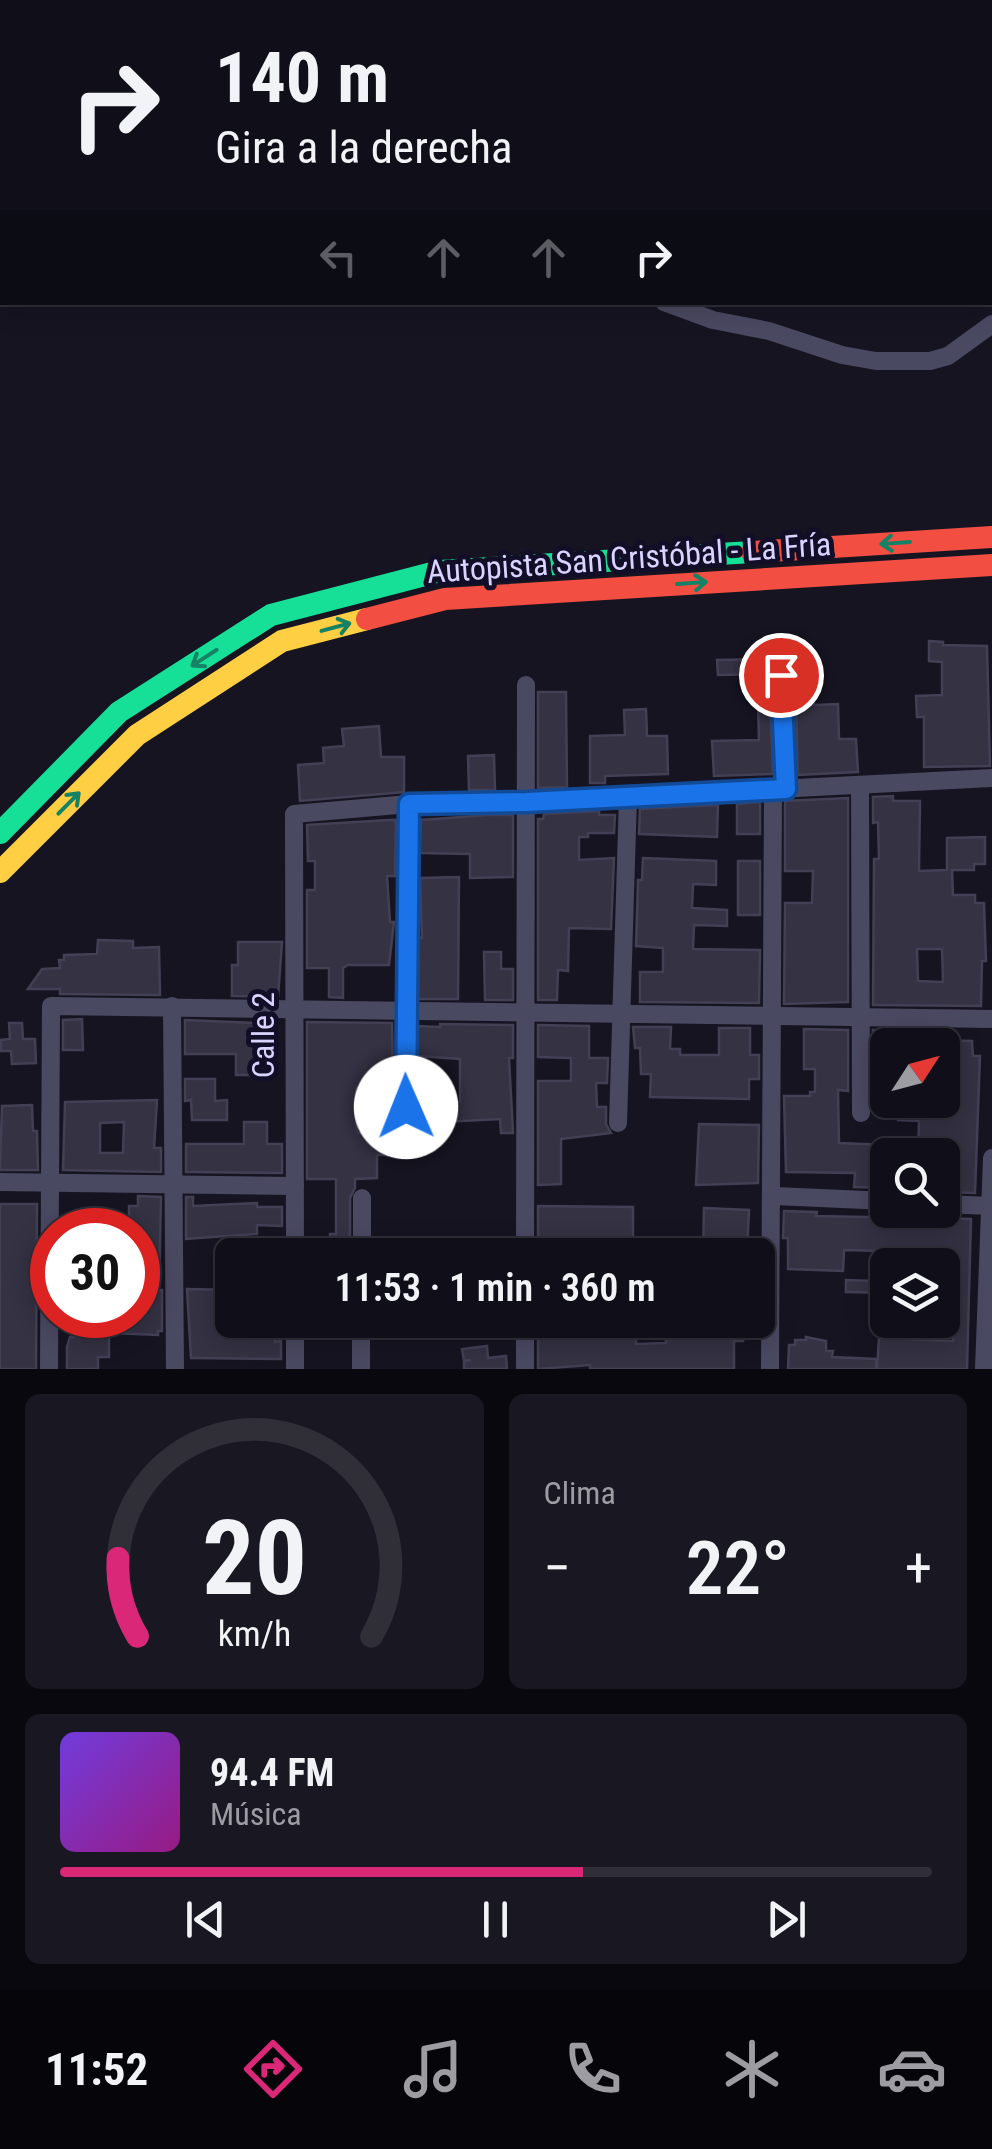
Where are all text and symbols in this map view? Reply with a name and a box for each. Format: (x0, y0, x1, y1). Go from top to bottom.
text: 140 m (215, 37, 389, 119)
icon: right (50, 40, 180, 170)
text: Gira a la derecha (215, 121, 513, 174)
icon: left (311, 230, 366, 285)
icon: ahead (416, 230, 471, 285)
icon: ahead (521, 230, 576, 285)
icon: right (626, 230, 681, 285)
street label: Autopista San Cristóbal - La Fría (426, 525, 832, 591)
one-way arrow (879, 534, 911, 553)
one-way arrow (675, 574, 707, 593)
one-way arrow (319, 617, 351, 635)
pin (739, 633, 824, 718)
one-way arrow (190, 648, 219, 669)
icon: arrive (754, 648, 809, 703)
one-way arrow (56, 792, 80, 816)
street label: Calle 2 (244, 992, 282, 1078)
north arrow (870, 1028, 960, 1118)
map controls (870, 1028, 960, 1338)
position arrow (354, 1055, 458, 1159)
button: search (870, 1138, 960, 1228)
speed limit sign: 30 (30, 1208, 160, 1338)
button: layers (870, 1248, 960, 1338)
text: 11:53 · 1 min · 360 m (335, 1266, 655, 1310)
text: Clima (544, 1474, 616, 1512)
text: 20 (202, 1498, 307, 1619)
text: 22° (686, 1524, 790, 1612)
text: − (544, 1536, 571, 1600)
text: + (905, 1536, 932, 1600)
text: km/h (217, 1613, 291, 1655)
text: 94.4 FM (210, 1751, 334, 1795)
text: Música (210, 1795, 302, 1833)
icon: previous (178, 1892, 233, 1947)
icon: pause (468, 1892, 523, 1947)
icon: next (759, 1892, 814, 1947)
icon: directions (238, 2034, 308, 2104)
icon: music (398, 2034, 468, 2104)
icon: phone (558, 2034, 628, 2104)
icon: climate (717, 2034, 787, 2104)
icon: car (877, 2034, 947, 2104)
text: 11:52 (45, 2043, 148, 2096)

